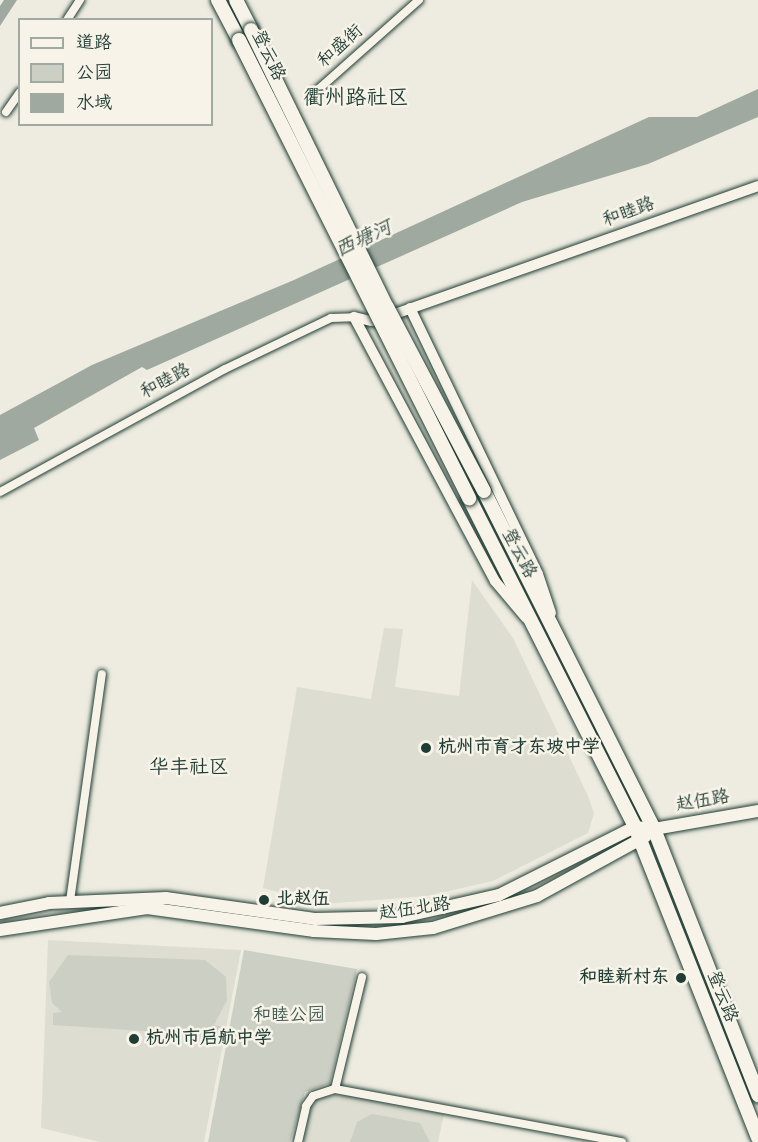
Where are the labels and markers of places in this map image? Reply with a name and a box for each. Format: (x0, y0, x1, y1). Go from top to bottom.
place label: 杭州市育才东坡中学 (438, 737, 600, 759)
marker: 杭州市育才东坡中学 (419, 741, 433, 755)
place label: 北赵伍 (276, 889, 330, 911)
marker: 北赵伍 (257, 893, 271, 907)
place label: 和睦新村东 (579, 967, 669, 989)
marker: 和睦新村东 (674, 971, 688, 985)
place label: 杭州市启航中学 (146, 1028, 272, 1050)
marker: 杭州市启航中学 (127, 1032, 141, 1046)

